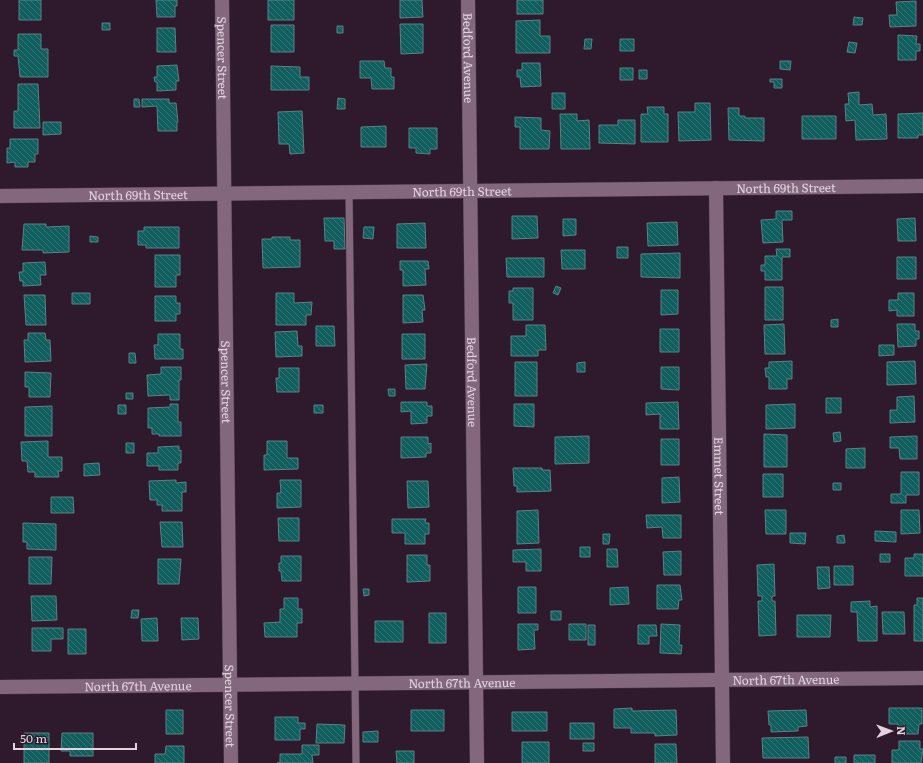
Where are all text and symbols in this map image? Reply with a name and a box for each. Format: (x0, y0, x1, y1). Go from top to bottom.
street label: Bedford Avenue (459, 13, 478, 103)
street label: Spencer Street (213, 16, 232, 100)
street label: North 69th Street (736, 178, 836, 197)
street label: North 69th Street (412, 181, 512, 201)
street label: North 69th Street (88, 185, 188, 204)
street label: Bedford Avenue (463, 337, 482, 427)
street label: Spencer Street (217, 340, 236, 424)
street label: Emmet Street (710, 437, 729, 515)
street label: Spencer Street (221, 664, 240, 748)
street label: North 67th Avenue (732, 670, 840, 689)
street label: North 67th Avenue (408, 673, 516, 692)
street label: North 67th Avenue (84, 676, 192, 695)
north arrow (871, 711, 911, 751)
scale bar (14, 725, 136, 751)
text: N (894, 726, 910, 736)
text: 50 m (20, 729, 47, 747)

